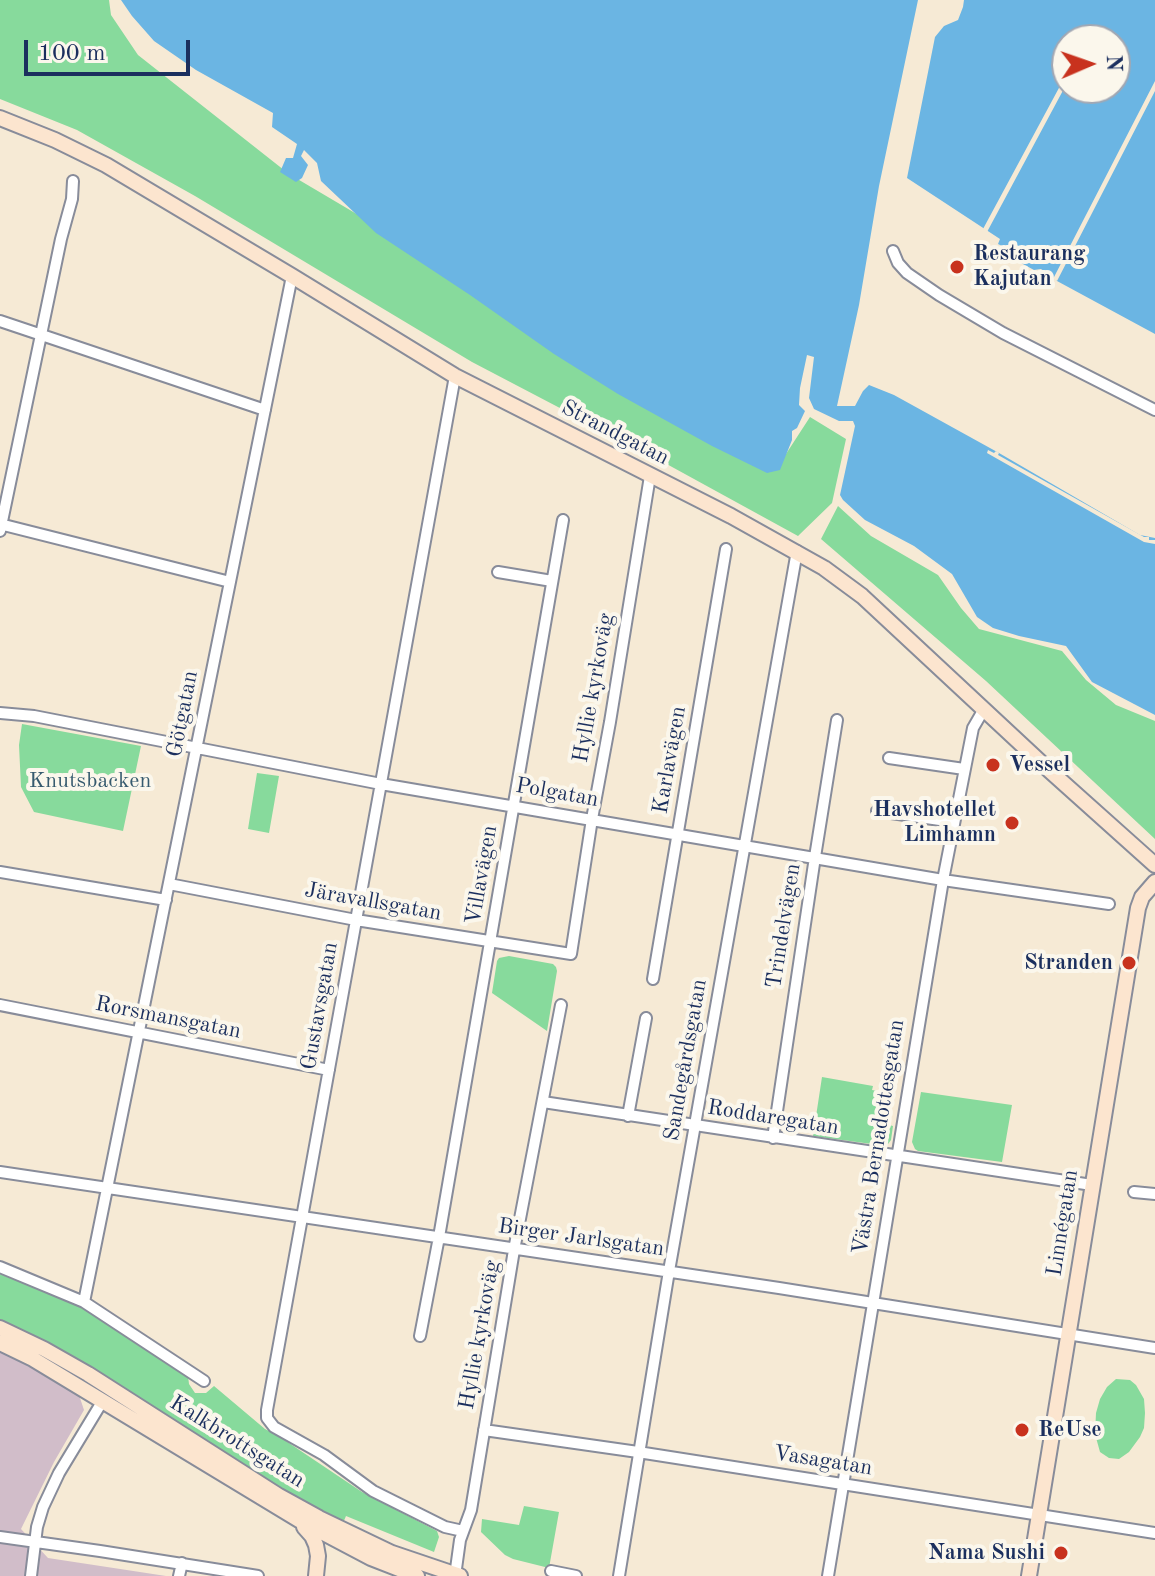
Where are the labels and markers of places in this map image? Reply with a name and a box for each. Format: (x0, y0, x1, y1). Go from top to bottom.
place label: Restaurang Kajutan (973, 241, 1085, 292)
marker: Restaurang Kajutan (948, 258, 966, 276)
place label: Vessel (1009, 752, 1070, 778)
marker: Vessel (984, 756, 1002, 774)
place label: Havshotellet Limhamn (873, 797, 996, 848)
marker: Havshotellet Limhamn (1003, 814, 1021, 832)
place label: Stranden (1024, 950, 1113, 976)
marker: Stranden (1120, 954, 1138, 972)
place label: ReUse (1038, 1417, 1102, 1443)
marker: ReUse (1013, 1421, 1031, 1439)
place label: Nama Sushi (928, 1540, 1045, 1566)
marker: Nama Sushi (1052, 1544, 1070, 1562)

